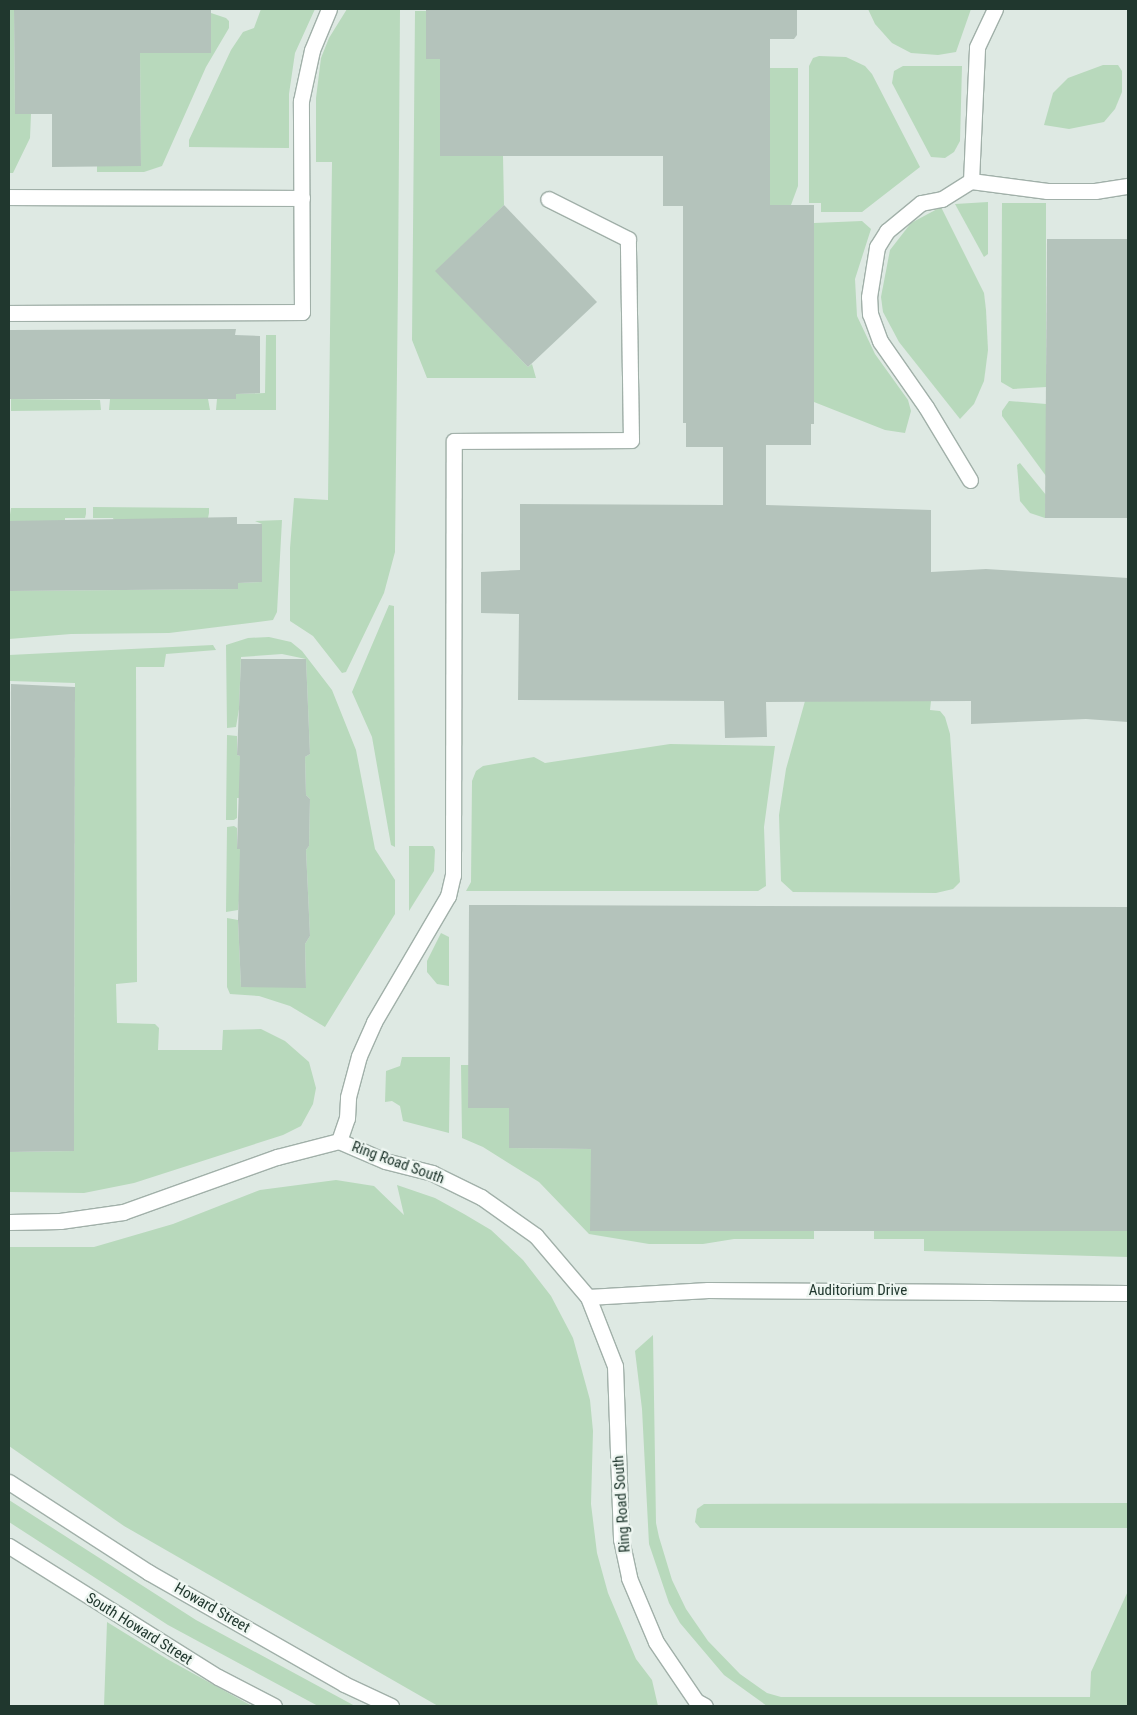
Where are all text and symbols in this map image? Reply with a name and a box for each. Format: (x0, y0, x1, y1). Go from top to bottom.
street label: Ring Road South (349, 1138, 447, 1188)
street label: Auditorium Drive (809, 1282, 907, 1300)
street label: Ring Road South (610, 1455, 634, 1553)
street label: Howard Street (171, 1579, 253, 1637)
street label: South Howard Street (83, 1589, 195, 1669)

